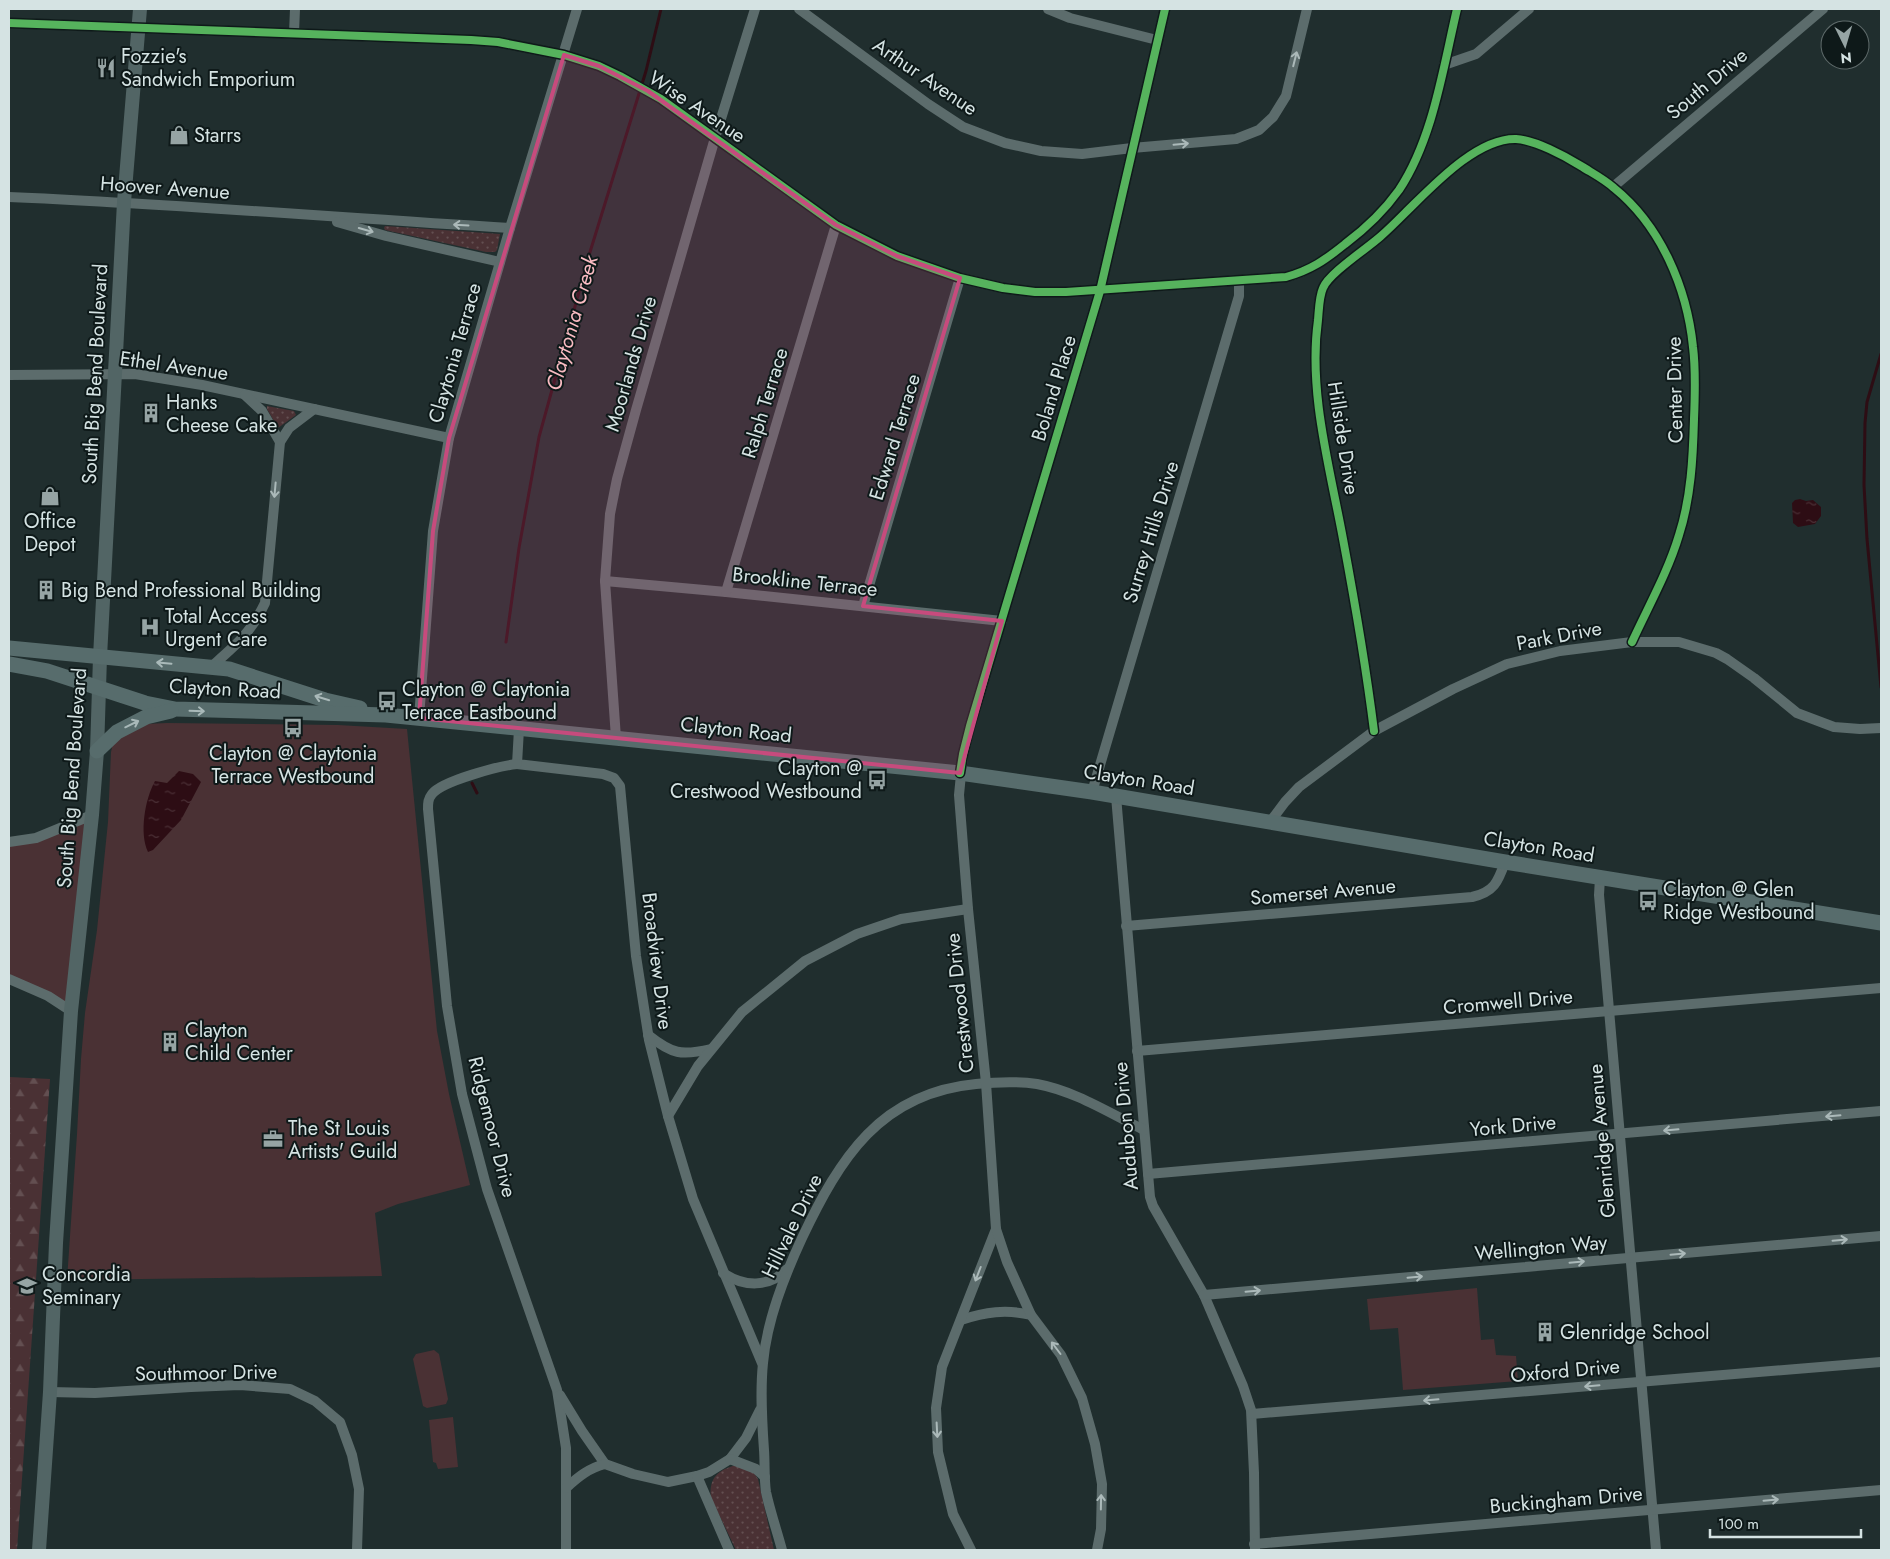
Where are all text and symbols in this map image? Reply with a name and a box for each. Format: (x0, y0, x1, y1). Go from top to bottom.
north arrow (1820, 20, 1870, 70)
street label: Arthur Avenue (867, 31, 983, 123)
street label: South Drive (1660, 41, 1754, 127)
place label: Fozzie's Sandwich Emporium (121, 42, 295, 94)
text: N (1840, 48, 1853, 68)
one-way arrow (1291, 51, 1300, 67)
restaurant icon: Fozzie's Sandwich Emporium (95, 57, 117, 79)
street label: Wise Avenue (643, 64, 751, 150)
place label: Starrs (194, 121, 241, 150)
shop icon: Starrs (168, 124, 190, 146)
one-way arrow (1172, 139, 1188, 149)
street label: Hoover Avenue (99, 169, 231, 207)
one-way arrow (453, 221, 469, 230)
one-way arrow (357, 226, 373, 236)
water label: Claytonia Creek (538, 251, 606, 394)
street label: South Big Bend Boulevard (75, 263, 115, 485)
street label: Claytonia Terrace (421, 280, 489, 426)
street label: Moorlands Drive (598, 293, 664, 435)
street label: Boland Place (1024, 332, 1084, 444)
street label: Center Drive (1660, 336, 1690, 444)
street label: Ethel Avenue (118, 344, 230, 388)
street label: Ralph Terrace (734, 344, 796, 462)
street label: Edward Terrace (862, 370, 928, 504)
street label: Hillside Drive (1320, 379, 1366, 497)
place label: Hanks Cheese Cake (166, 388, 277, 440)
building icon: Hanks Cheese Cake (140, 402, 162, 424)
street label: Surrey Hills Drive (1116, 458, 1186, 606)
one-way arrow (271, 482, 280, 498)
shop icon: Office Depot (39, 485, 61, 507)
place label: Office Depot (24, 507, 76, 559)
street label: Brookline Terrace (731, 560, 879, 604)
place label: Big Bend Professional Building (61, 576, 321, 605)
building icon: Big Bend Professional Building (35, 579, 57, 601)
place label: Total Access Urgent Care (165, 602, 267, 654)
street label: Park Drive (1514, 614, 1604, 658)
hospital icon: Total Access Urgent Care (139, 616, 161, 638)
one-way arrow (156, 659, 172, 668)
street label: South Big Bend Boulevard (50, 667, 94, 889)
street label: Clayton Road (168, 672, 282, 706)
place label: Clayton @ Claytonia Terrace Eastbound (402, 675, 570, 727)
bus stop icon: Clayton @ Claytonia Terrace Eastbound (376, 690, 398, 712)
one-way arrow (314, 693, 330, 703)
one-way arrow (188, 706, 205, 716)
street label: Clayton Road (679, 710, 793, 750)
bus stop icon: Clayton @ Claytonia Terrace Westbound (282, 717, 304, 739)
one-way arrow (124, 719, 139, 728)
place label: Clayton @ Claytonia Terrace Westbound (209, 739, 377, 791)
place label: Clayton @ Crestwood Westbound (670, 754, 862, 806)
street label: Clayton Road (1081, 757, 1197, 803)
bus stop icon: Clayton @ Crestwood Westbound (866, 769, 888, 791)
street label: Clayton Road (1481, 824, 1597, 870)
street label: Somerset Avenue (1249, 871, 1397, 913)
place label: Clayton @ Glen Ridge Westbound (1663, 875, 1815, 927)
bus stop icon: Clayton @ Glen Ridge Westbound (1637, 890, 1659, 912)
street label: Broadview Drive (634, 891, 680, 1031)
street label: Crestwood Drive (938, 932, 982, 1074)
street label: Cromwell Drive (1442, 982, 1574, 1022)
place label: Clayton Child Center (185, 1016, 293, 1068)
building icon: Clayton Child Center (159, 1031, 181, 1053)
street label: Ridgemoor Drive (460, 1054, 524, 1200)
street label: Audubon Drive (1106, 1061, 1146, 1191)
street label: Glenridge Avenue (1581, 1063, 1623, 1219)
street label: York Drive (1469, 1108, 1557, 1144)
one-way arrow (1825, 1111, 1841, 1120)
place label: The St Louis Artists' Guild (288, 1114, 397, 1166)
one-way arrow (1663, 1125, 1679, 1135)
office icon: The St Louis Artists' Guild (262, 1128, 284, 1150)
street label: Hillvale Drive (754, 1169, 830, 1283)
street label: Wellington Way (1473, 1228, 1609, 1268)
one-way arrow (1832, 1235, 1848, 1244)
one-way arrow (1670, 1249, 1686, 1258)
one-way arrow (1568, 1257, 1584, 1267)
place label: Concordia Seminary (42, 1260, 131, 1312)
one-way arrow (973, 1266, 982, 1282)
one-way arrow (1406, 1272, 1422, 1281)
school or university icon: Concordia Seminary (16, 1275, 38, 1297)
one-way arrow (1245, 1286, 1261, 1296)
place label: Glenridge School (1560, 1318, 1710, 1347)
building icon: Glenridge School (1534, 1321, 1556, 1343)
one-way arrow (1051, 1341, 1061, 1355)
street label: Oxford Drive (1509, 1352, 1621, 1390)
street label: Southmoor Drive (135, 1357, 277, 1389)
one-way arrow (1585, 1382, 1601, 1391)
one-way arrow (1423, 1395, 1439, 1404)
one-way arrow (933, 1421, 942, 1437)
street label: Buckingham Drive (1488, 1479, 1644, 1521)
one-way arrow (1097, 1494, 1106, 1510)
one-way arrow (1763, 1495, 1779, 1505)
scale bar (1710, 1506, 1861, 1538)
text: 100 m (1718, 1513, 1759, 1535)

